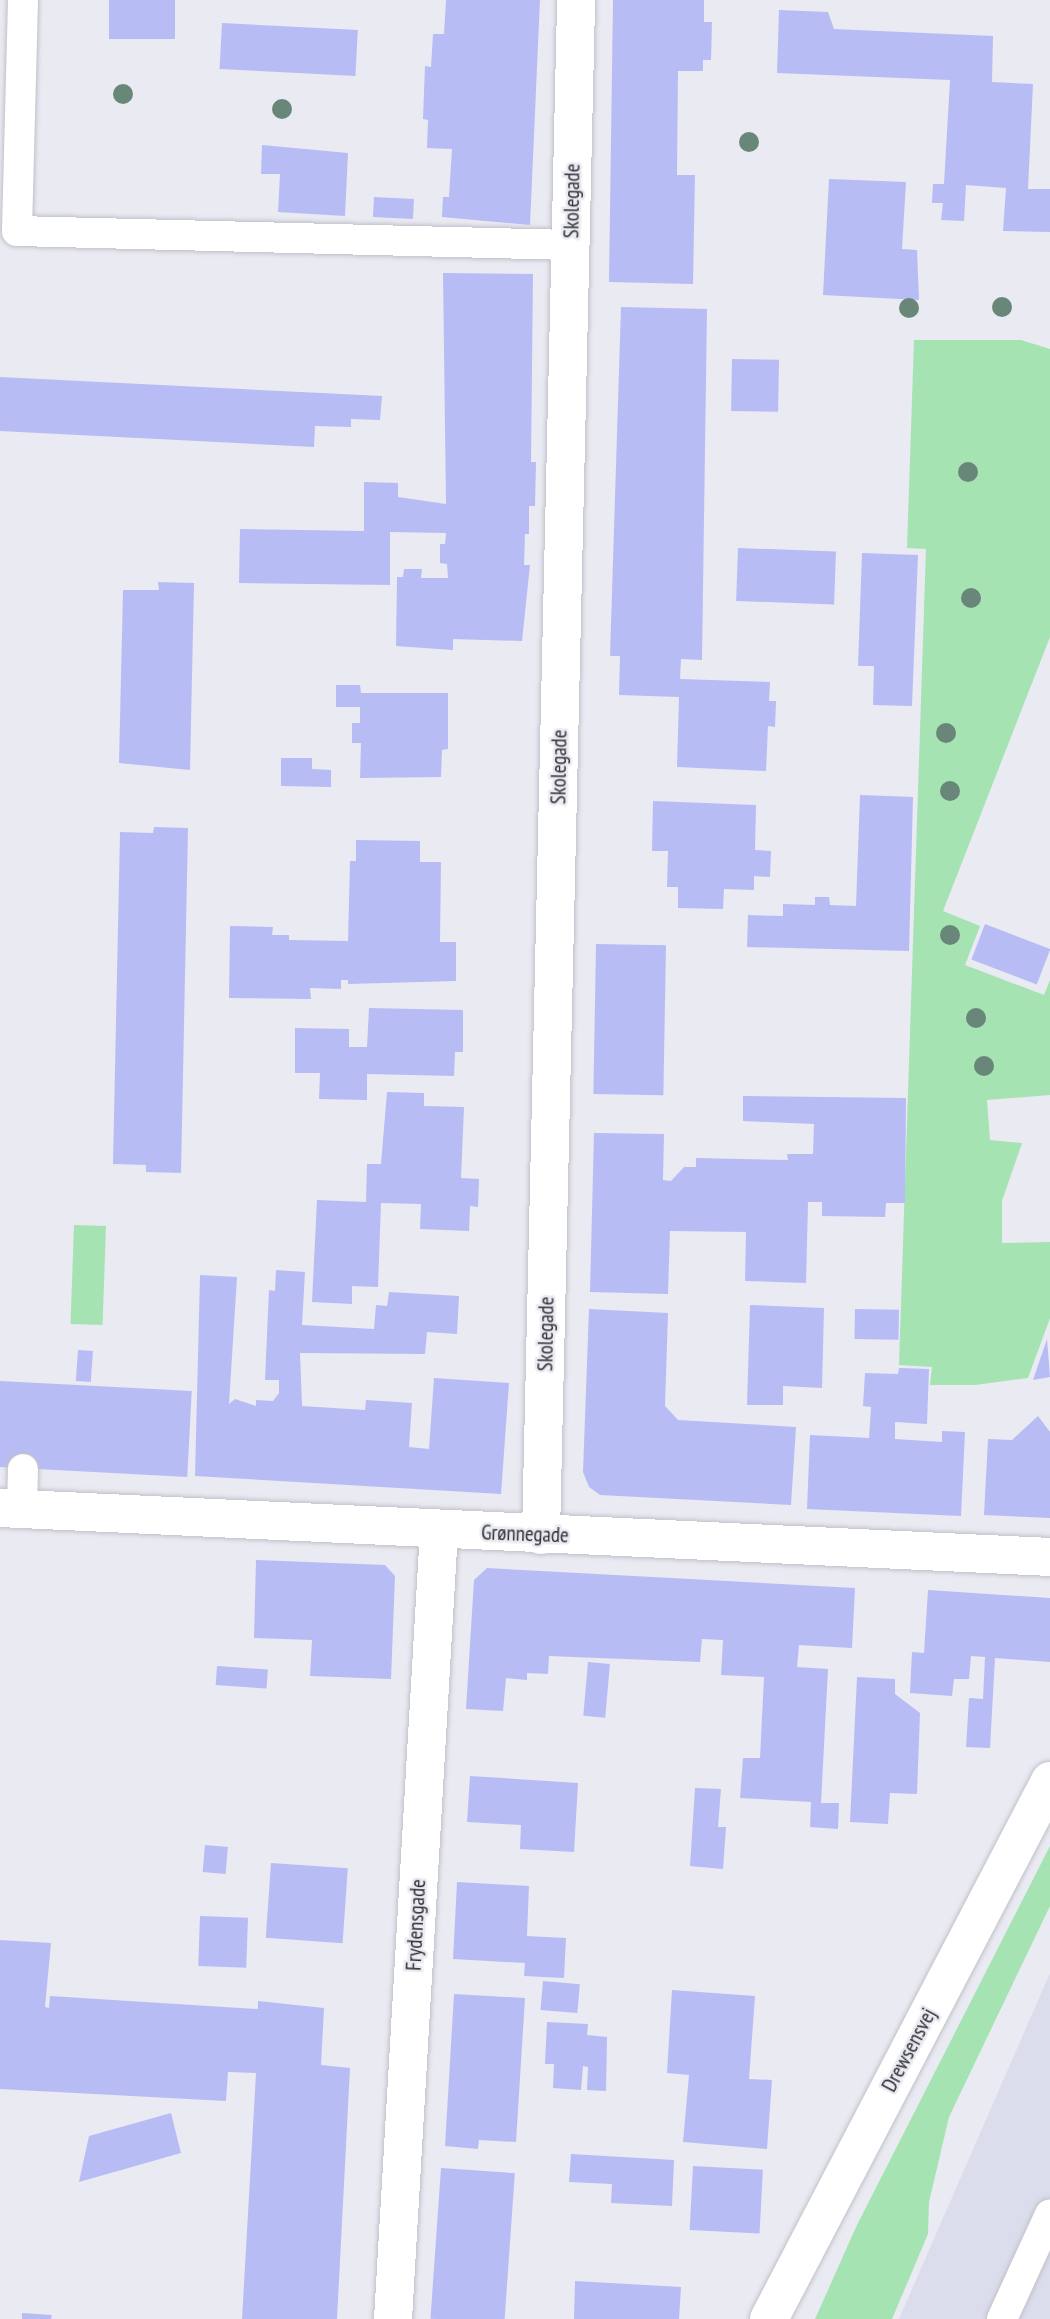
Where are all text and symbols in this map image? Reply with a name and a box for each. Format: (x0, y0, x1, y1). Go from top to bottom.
street label: Skolegade (559, 163, 585, 239)
street label: Skolegade (546, 729, 572, 805)
street label: Skolegade (533, 1296, 559, 1372)
street label: Grønnegade (481, 1520, 569, 1548)
street label: Frydensgade (401, 1879, 431, 1971)
street label: Drewsensvej (876, 2004, 942, 2096)

